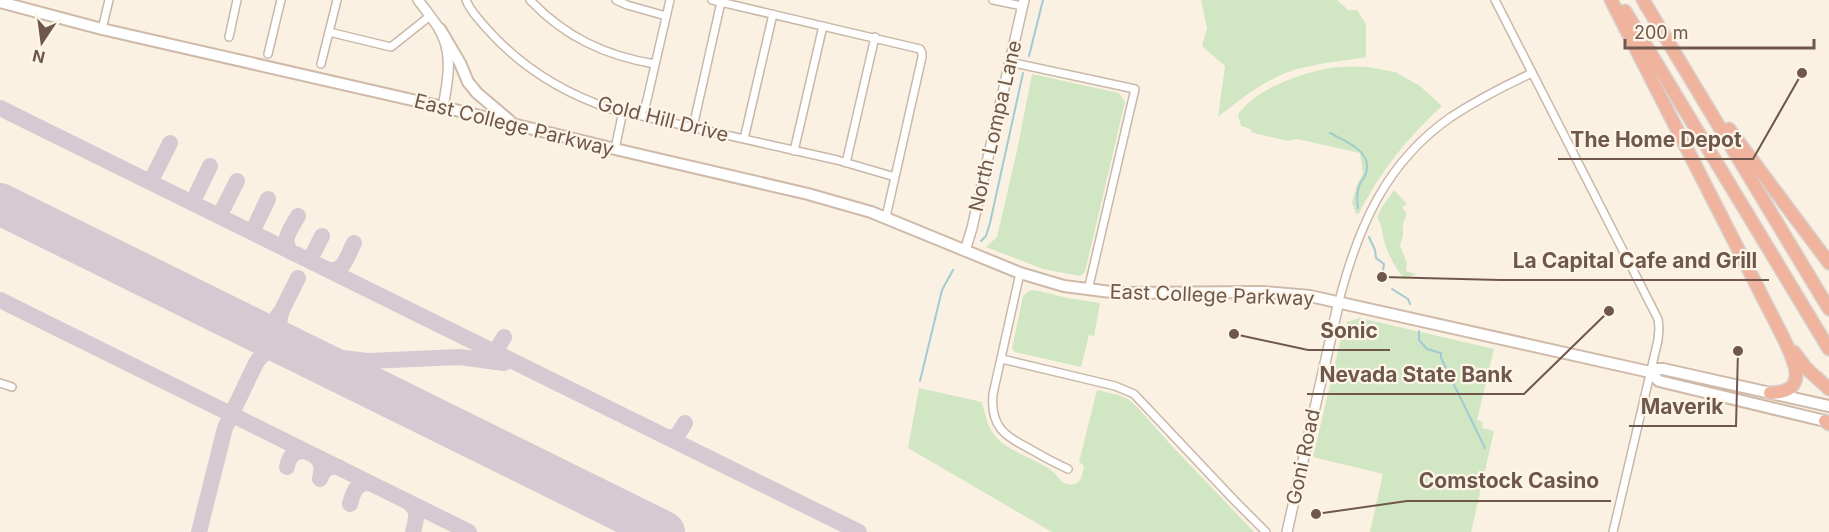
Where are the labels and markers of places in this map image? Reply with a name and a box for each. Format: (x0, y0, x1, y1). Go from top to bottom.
callout: The Home Depot (1558, 120, 1753, 159)
callout: La Capital Cafe and Grill (1500, 241, 1769, 280)
callout: Sonic (1308, 311, 1390, 350)
callout: Nevada State Bank (1307, 355, 1524, 394)
callout: Maverik (1629, 387, 1736, 426)
callout: Comstock Casino (1407, 462, 1611, 501)

